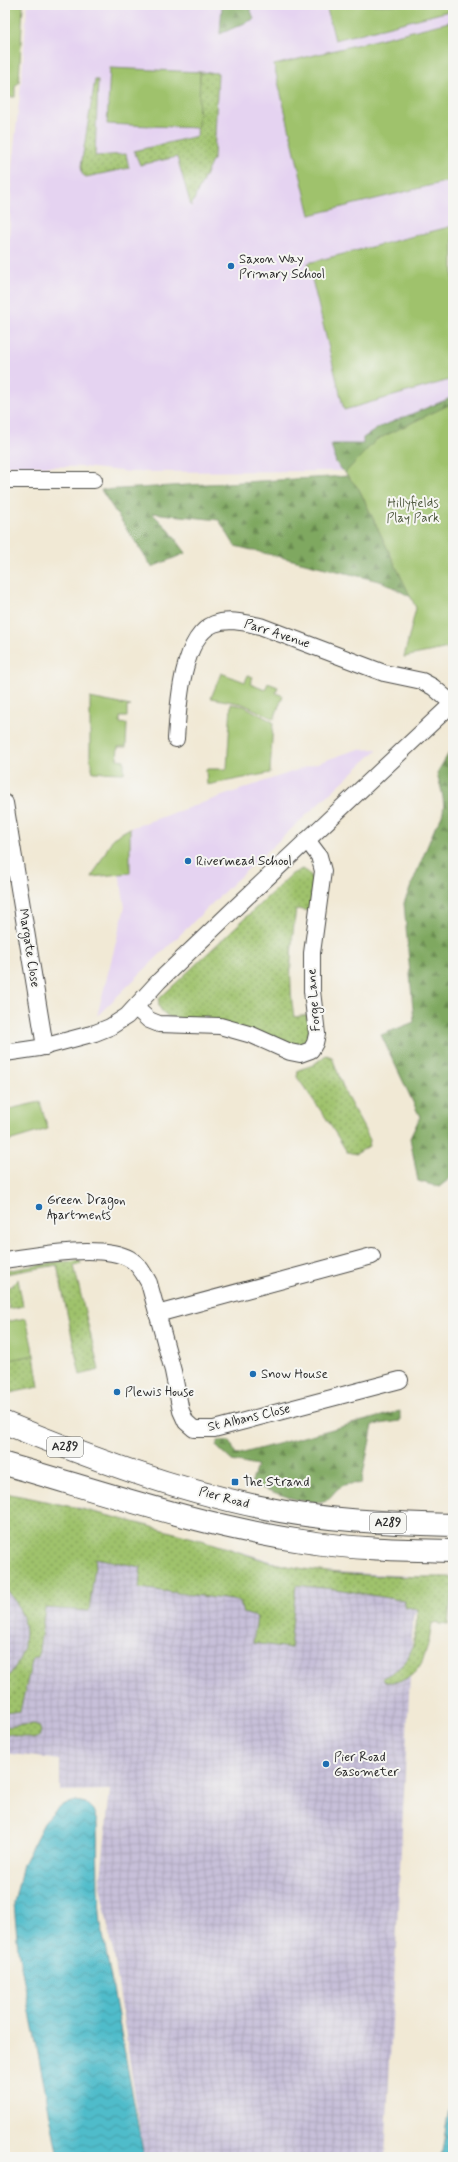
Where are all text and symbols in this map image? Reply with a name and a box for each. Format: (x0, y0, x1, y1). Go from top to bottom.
place label: Saxon Way Primary School (239, 251, 325, 283)
marker: Saxon Way Primary School (226, 261, 236, 271)
park label: Hillyfields Play Park (386, 495, 440, 527)
street label: Parr Avenue (242, 615, 312, 653)
place label: Rivermead School (196, 853, 292, 870)
marker: Rivermead School (183, 856, 193, 866)
street label: Margate Close (13, 907, 44, 989)
street label: Forge Lane (303, 968, 326, 1032)
place label: Green Dragon Apartments (47, 1192, 126, 1225)
marker: Green Dragon Apartments (34, 1202, 44, 1212)
place label: Snow House (261, 1366, 328, 1383)
marker: Snow House (248, 1369, 258, 1379)
place label: Plewis House (125, 1384, 194, 1401)
marker: Plewis House (112, 1387, 122, 1397)
street label: St Albans Close (206, 1400, 292, 1436)
road number: A289 (47, 1437, 83, 1457)
place label: The Strand (243, 1474, 309, 1491)
marker: The Strand (230, 1477, 240, 1487)
street label: Pier Road (197, 1483, 251, 1513)
road number: A289 (370, 1513, 406, 1533)
place label: Pier Road Gasometer (334, 1749, 399, 1781)
marker: Pier Road Gasometer (321, 1759, 331, 1769)

